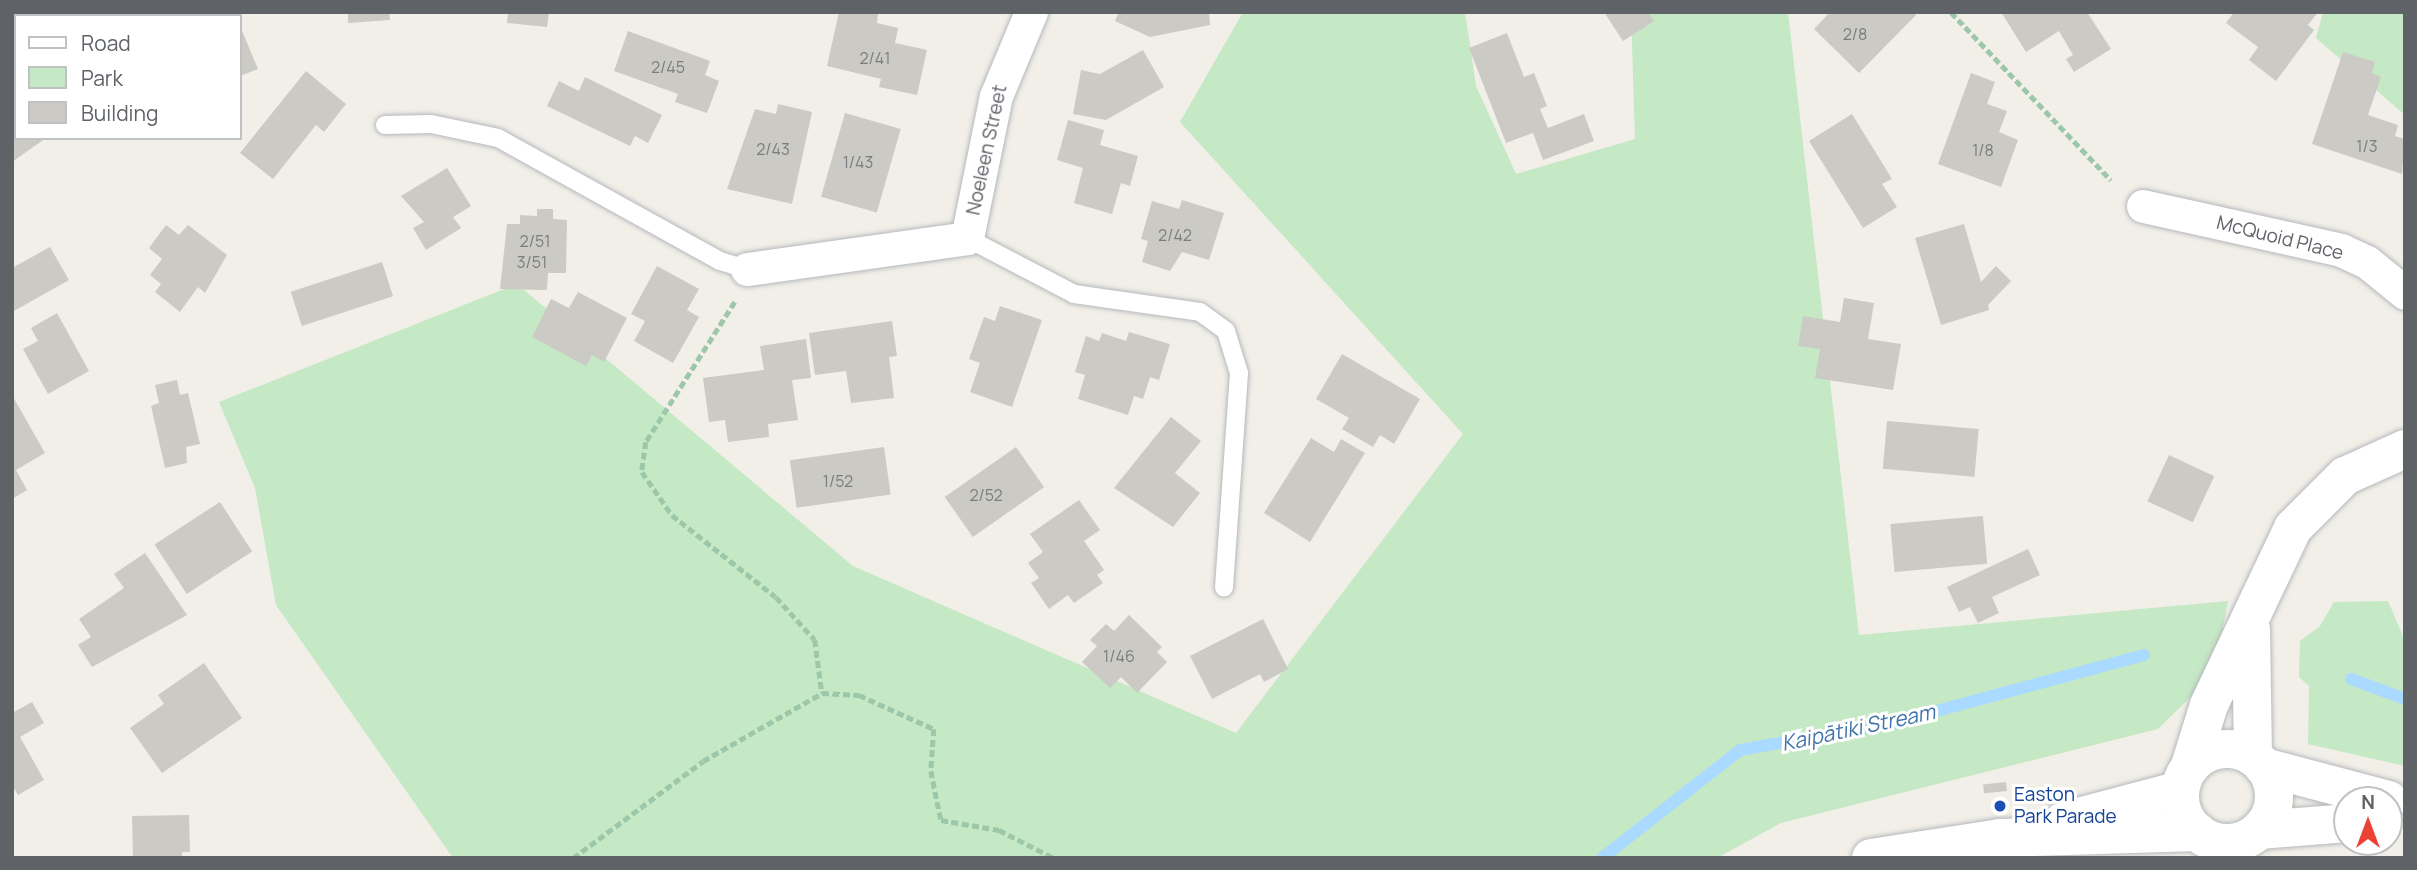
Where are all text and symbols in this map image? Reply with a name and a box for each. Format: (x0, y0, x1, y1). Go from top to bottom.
legend (14, 14, 242, 140)
house number: 2/8 (1843, 24, 1867, 44)
text: Road (81, 29, 131, 57)
house number: 2/41 (860, 48, 890, 68)
house number: 2/45 (651, 57, 685, 77)
text: Park (81, 64, 123, 92)
street label: Noeleen Street (962, 83, 1012, 217)
text: Building (81, 99, 158, 127)
house number: 1/3 (2356, 136, 2378, 156)
house number: 2/43 (756, 139, 790, 159)
house number: 1/8 (1972, 140, 1994, 160)
house number: 1/43 (843, 152, 873, 172)
street label: McQuoid Place (2214, 211, 2346, 265)
house number: 2/42 (1158, 225, 1192, 245)
house number: 2/51 (520, 231, 550, 251)
house number: 3/51 (517, 252, 547, 272)
house number: 1/52 (823, 471, 853, 491)
house number: 2/52 (969, 485, 1003, 505)
house number: 1/46 (1103, 646, 1135, 666)
water label: Kaipātiki Stream (1779, 698, 1937, 756)
place label: Easton Park Parade (2014, 784, 2117, 828)
north arrow (2333, 786, 2403, 856)
text: N (2361, 789, 2375, 815)
marker: Easton Park Parade (1992, 798, 2008, 814)

